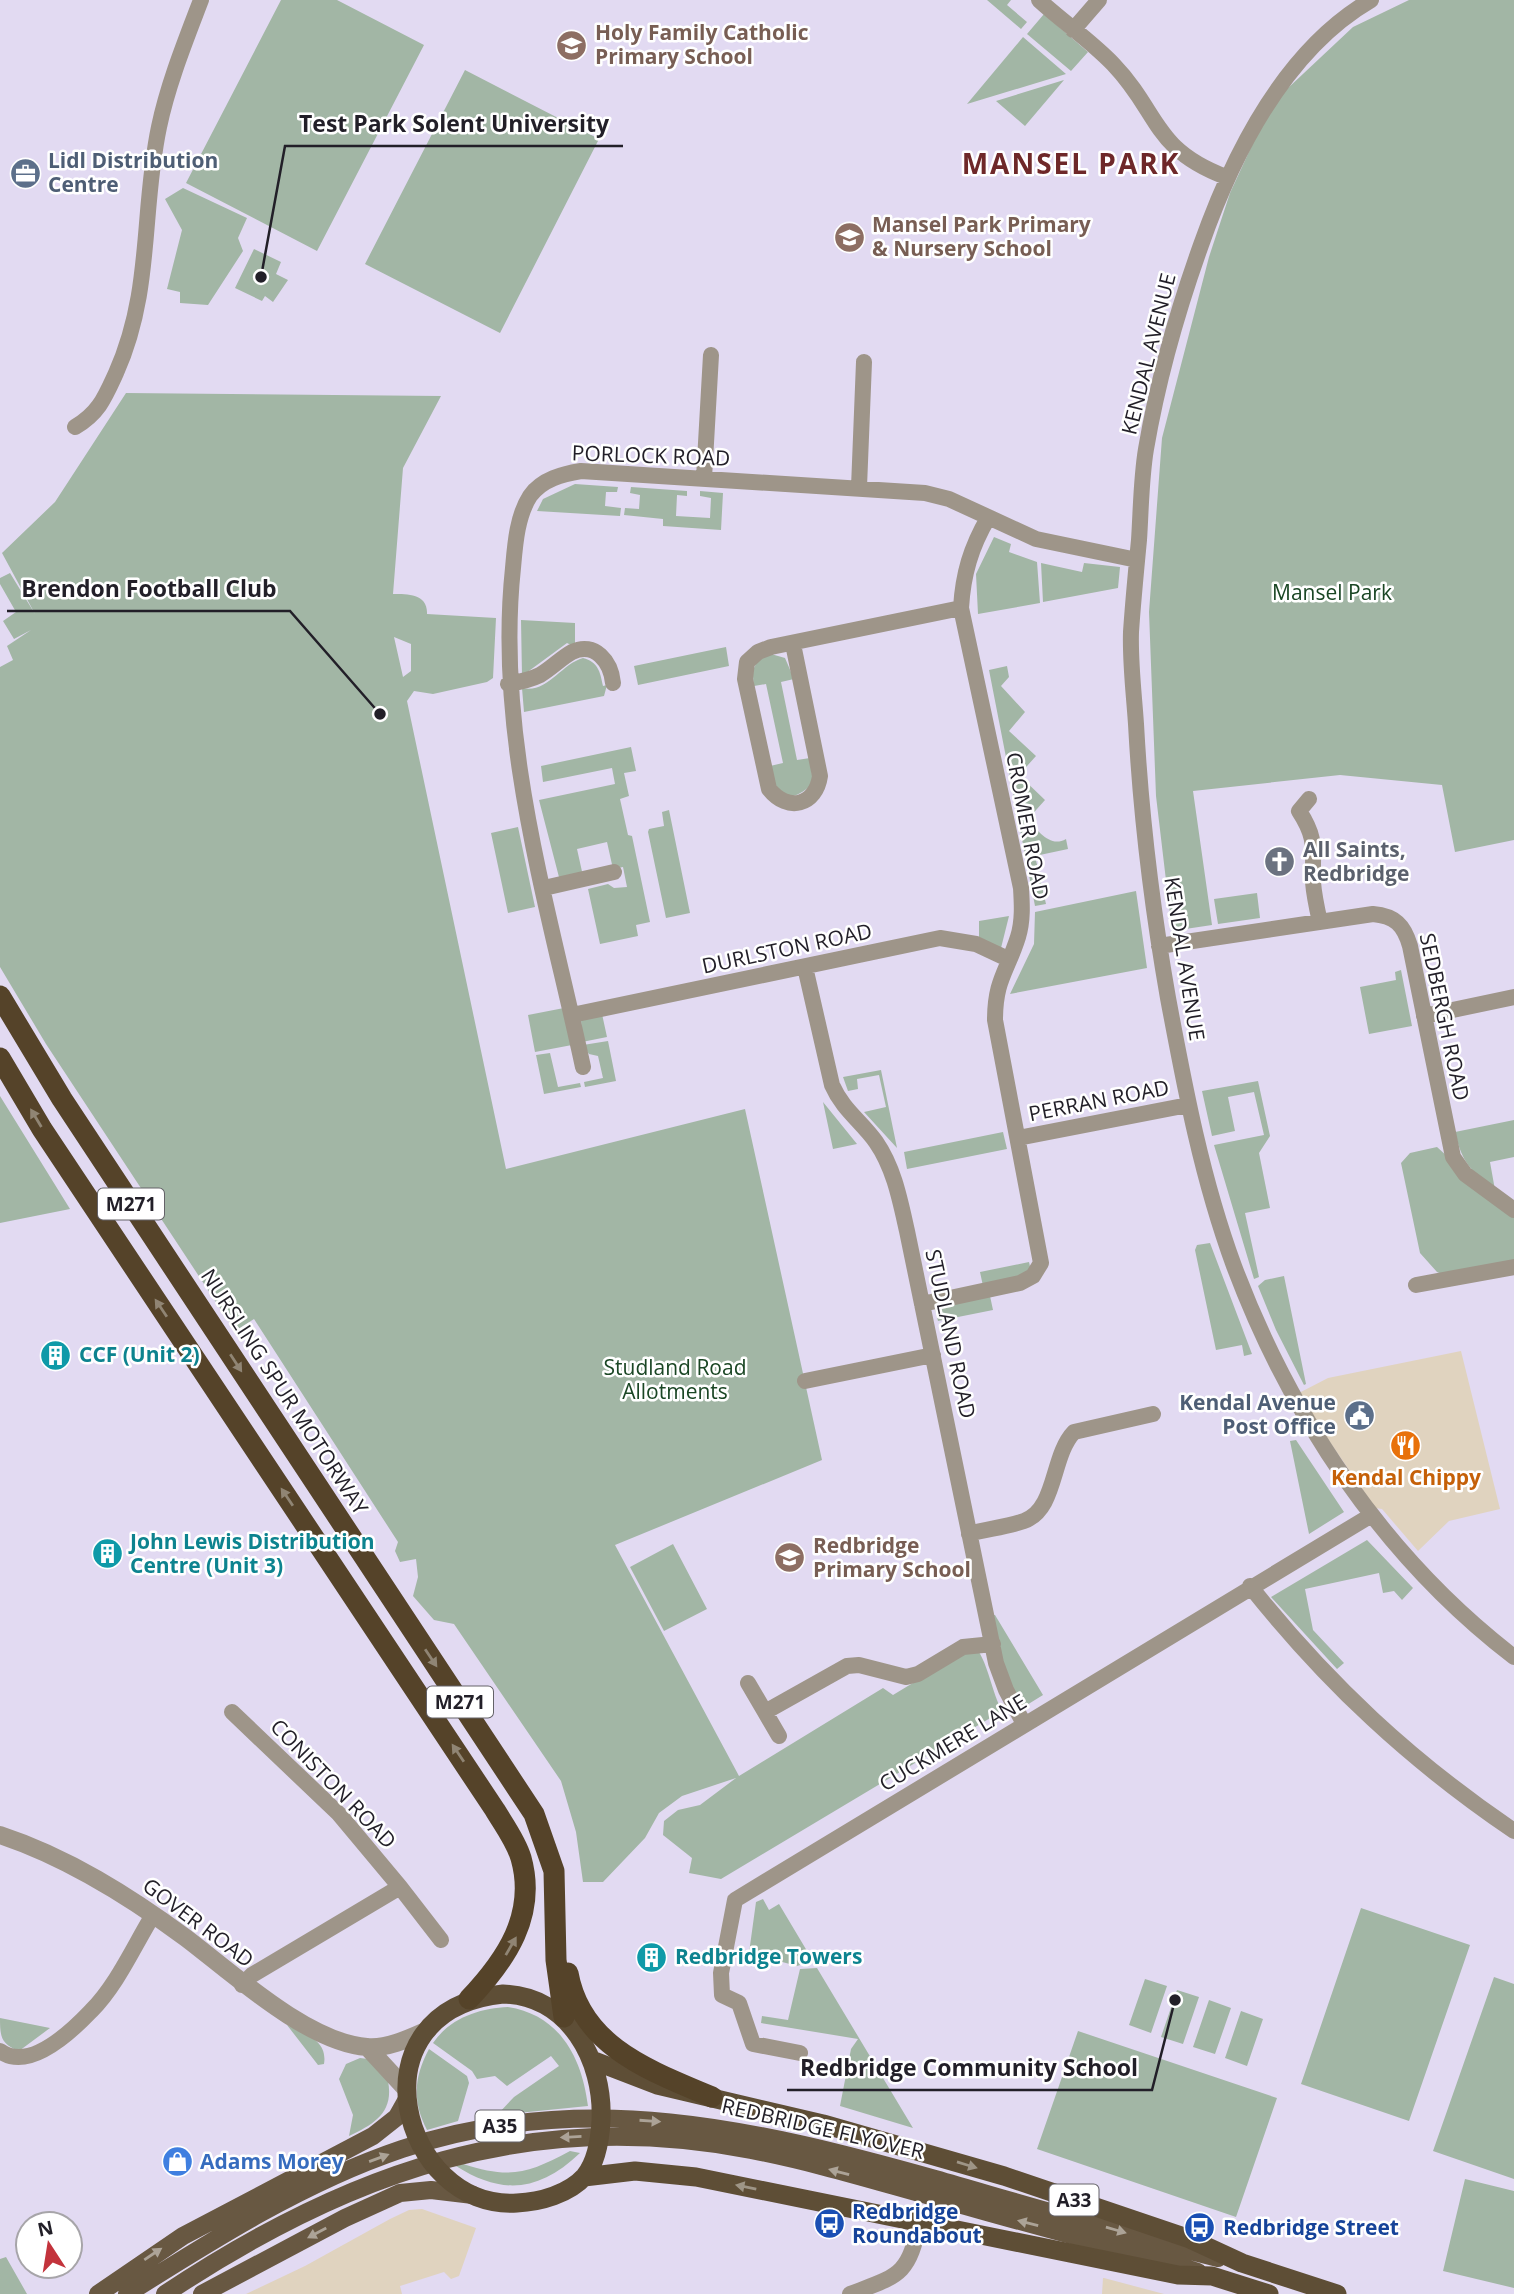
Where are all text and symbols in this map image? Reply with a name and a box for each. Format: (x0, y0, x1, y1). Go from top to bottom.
place label: Holy Family Catholic Primary School (595, 18, 809, 70)
school or university icon: Holy Family Catholic Primary School (555, 28, 589, 62)
callout: Test Park Solent University (285, 102, 623, 146)
text: Test Park Solent University (299, 107, 610, 139)
district label: MANSEL PARK (962, 144, 1180, 182)
place label: Lidl Distribution Centre (48, 146, 218, 198)
office icon: Lidl Distribution Centre (8, 156, 42, 190)
place label: Mansel Park Primary & Nursery School (872, 210, 1091, 262)
school or university icon: Mansel Park Primary & Nursery School (832, 220, 866, 254)
street label: KENDAL AVENUE (1114, 270, 1182, 437)
street label: PORLOCK ROAD (571, 438, 731, 472)
callout: Brendon Football Club (7, 567, 290, 611)
text: Brendon Football Club (21, 572, 277, 604)
park label: Mansel Park (1272, 578, 1392, 606)
street label: CROMER ROAD (1000, 750, 1056, 902)
place label: All Saints, Redbridge (1303, 835, 1409, 887)
church icon: All Saints, Redbridge (1263, 845, 1297, 879)
street label: KENDAL AVENUE (1158, 875, 1212, 1043)
street label: DURLSTON ROAD (699, 916, 874, 980)
street label: SEDBERGH ROAD (1414, 930, 1476, 1103)
street label: PERRAN ROAD (1026, 1073, 1171, 1127)
one-way arrow (29, 1108, 42, 1127)
road number: M271 (98, 1188, 164, 1220)
street label: STUDLAND ROAD (919, 1247, 983, 1421)
street label: NURSLING SPUR MOTORWAY (195, 1263, 375, 1520)
one-way arrow (155, 1298, 168, 1317)
building icon: CCF (Unit 2) (39, 1338, 73, 1372)
place label: CCF (Unit 2) (79, 1340, 200, 1368)
one-way arrow (229, 1353, 242, 1373)
park label: Studland Road Allotments (604, 1353, 747, 1405)
place label: Kendal Avenue Post Office (1179, 1388, 1336, 1440)
public building icon: Kendal Avenue Post Office (1342, 1398, 1376, 1432)
restaurant icon: Kendal Chippy (1389, 1429, 1423, 1463)
place label: Kendal Chippy (1331, 1463, 1481, 1491)
one-way arrow (280, 1488, 294, 1506)
place label: John Lewis Distribution Centre (Unit 3) (128, 1527, 374, 1579)
place label: Redbridge Primary School (813, 1531, 971, 1583)
building icon: John Lewis Distribution Centre (Unit 3) (90, 1537, 124, 1571)
school or university icon: Redbridge Primary School (773, 1541, 807, 1575)
one-way arrow (424, 1649, 438, 1667)
road number: M271 (427, 1686, 493, 1718)
street label: CUCKMERE LANE (874, 1687, 1031, 1797)
street label: CONISTON ROAD (265, 1713, 403, 1854)
one-way arrow (451, 1743, 464, 1763)
street label: GOVER ROAD (137, 1871, 260, 1973)
one-way arrow (505, 1936, 517, 1955)
building icon: Redbridge Towers (635, 1940, 669, 1974)
place label: Redbridge Towers (675, 1942, 862, 1970)
callout: Redbridge Community School (787, 2046, 1152, 2090)
text: Redbridge Community School (800, 2051, 1138, 2083)
street label: REDBRIDGE FLYOVER (719, 2091, 927, 2165)
road number: A35 (476, 2110, 524, 2142)
one-way arrow (640, 2115, 662, 2126)
one-way arrow (560, 2132, 582, 2143)
shop icon: Adams Morey (160, 2145, 194, 2179)
place label: Adams Morey (200, 2147, 344, 2175)
one-way arrow (368, 2152, 389, 2163)
one-way arrow (957, 2161, 978, 2171)
one-way arrow (828, 2166, 850, 2177)
one-way arrow (735, 2181, 757, 2192)
road number: A33 (1050, 2184, 1098, 2216)
place label: Redbridge Roundabout (852, 2197, 982, 2249)
bus stop icon: Redbridge Roundabout (812, 2207, 846, 2241)
north arrow (14, 2210, 84, 2280)
bus stop icon: Redbridge Street (1183, 2211, 1217, 2245)
place label: Redbridge Street (1223, 2213, 1399, 2241)
text: N (35, 2214, 56, 2243)
one-way arrow (1017, 2217, 1039, 2228)
one-way arrow (1105, 2225, 1127, 2236)
one-way arrow (307, 2227, 327, 2239)
one-way arrow (143, 2248, 163, 2261)

